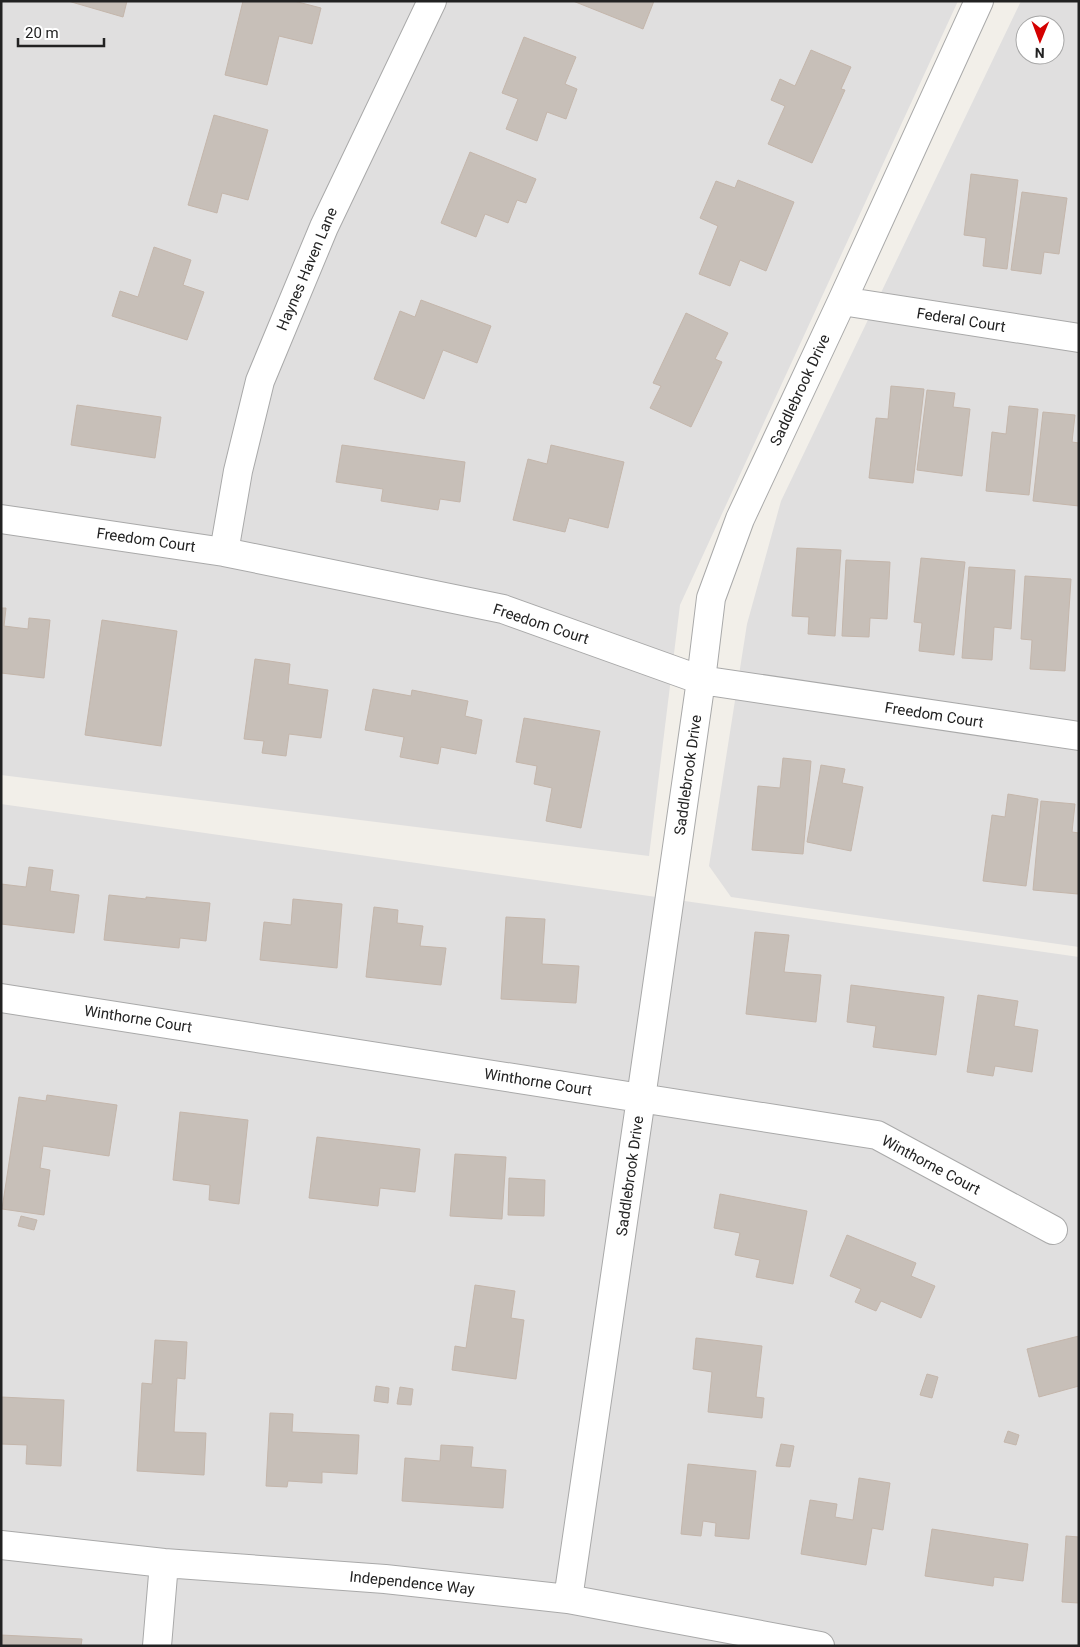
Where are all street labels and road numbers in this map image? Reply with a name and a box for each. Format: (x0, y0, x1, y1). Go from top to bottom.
street label: Haynes Haven Lane (273, 205, 341, 333)
street label: Federal Court (915, 304, 1007, 336)
street label: Saddlebrook Drive (766, 331, 834, 449)
street label: Freedom Court (95, 524, 197, 556)
street label: Freedom Court (491, 600, 591, 648)
street label: Freedom Court (883, 698, 985, 732)
street label: Saddlebrook Drive (671, 714, 705, 836)
street label: Winthorne Court (83, 1002, 193, 1036)
street label: Winthorne Court (483, 1065, 593, 1099)
street label: Saddlebrook Drive (613, 1115, 647, 1237)
street label: Winthorne Court (879, 1131, 983, 1199)
street label: Independence Way (348, 1567, 476, 1599)

